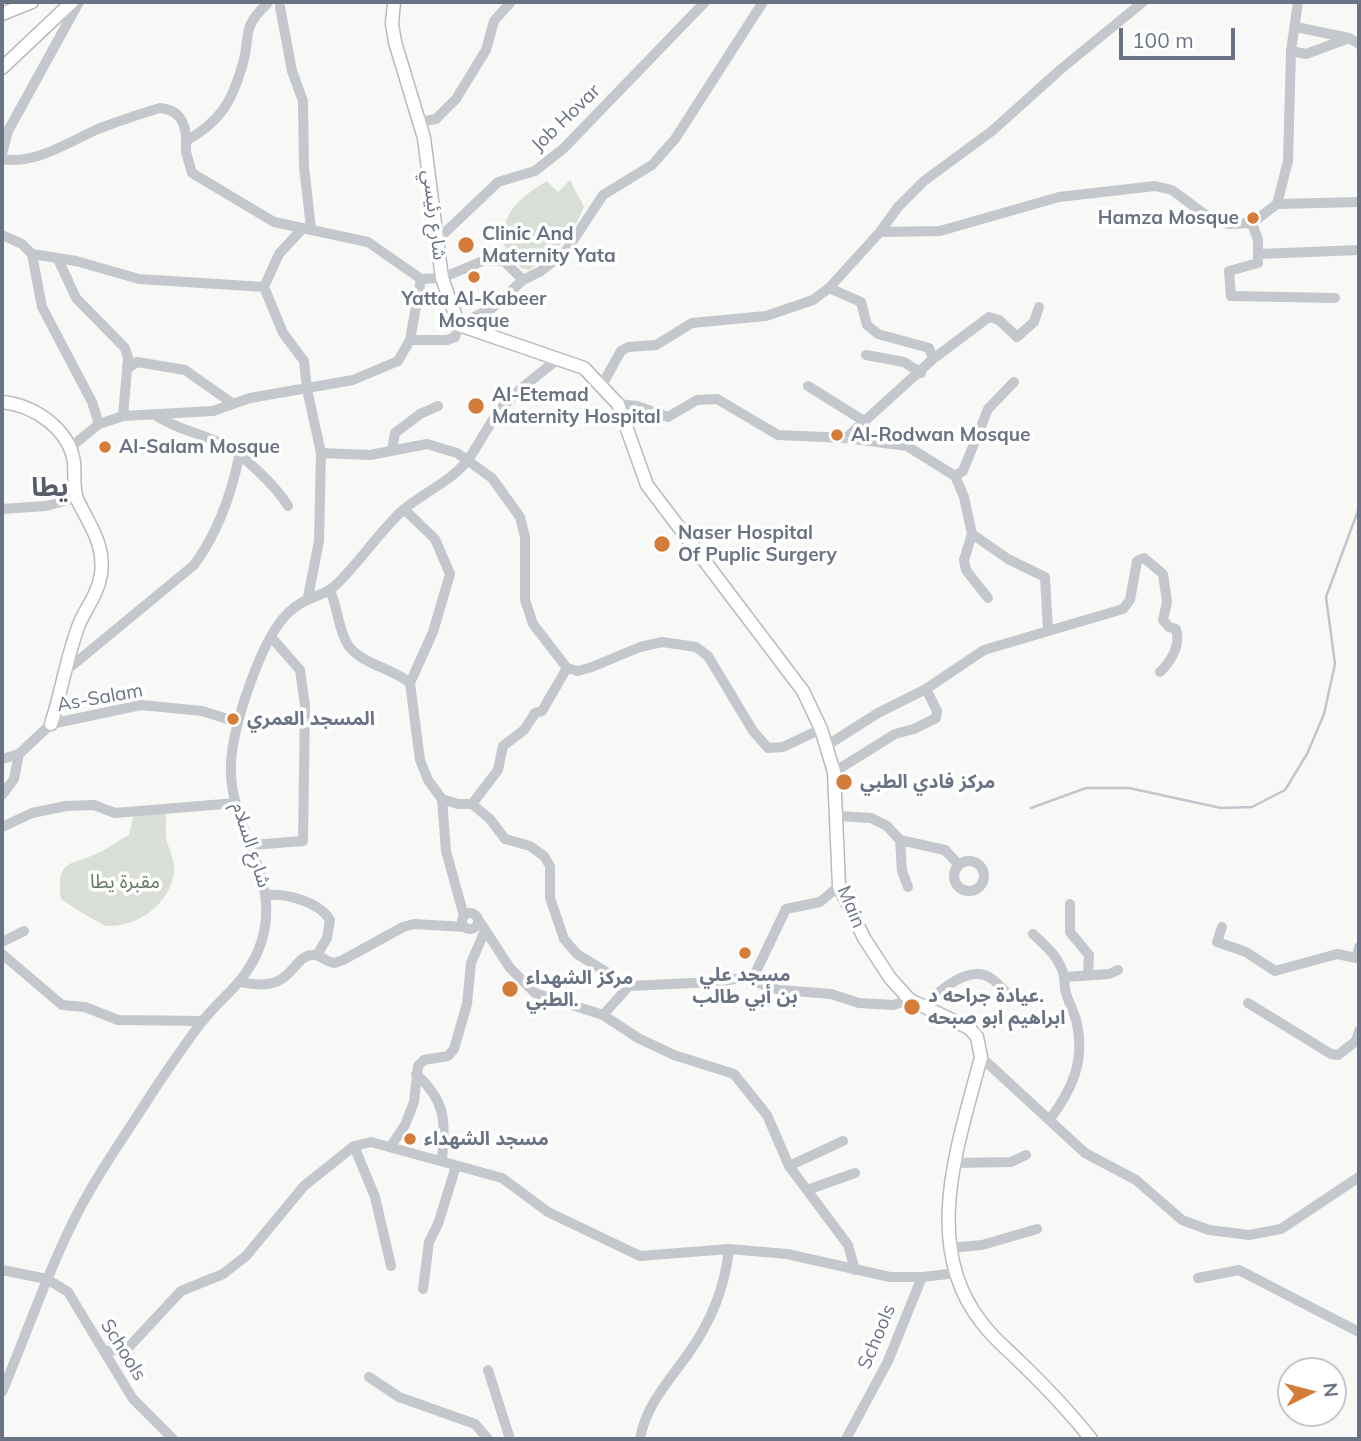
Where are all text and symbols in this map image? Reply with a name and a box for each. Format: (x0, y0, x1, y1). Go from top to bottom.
scale bar (1123, 14, 1238, 58)
text: 100 m (1132, 27, 1194, 53)
street label: Job Hovar (527, 80, 605, 156)
street label: شارع رئيسي (417, 169, 451, 261)
place label: Hamza Mosque (1098, 207, 1239, 229)
marker: Hamza Mosque (1245, 210, 1261, 226)
place label: Clinic And Maternity Yata (482, 223, 616, 267)
marker: Clinic And Maternity Yata (456, 235, 476, 255)
marker: Yatta Al-Kabeer Mosque (466, 269, 482, 285)
place label: Yatta Al-Kabeer Mosque (401, 288, 547, 332)
place label: Al-Etemad Maternity Hospital (492, 384, 661, 428)
marker: Al-Etemad Maternity Hospital (466, 396, 486, 416)
place label: Al-Rodwan Mosque (851, 424, 1030, 446)
marker: Al-Rodwan Mosque (829, 427, 845, 443)
place label: Al-Salam Mosque (119, 436, 280, 458)
marker: Al-Salam Mosque (97, 439, 113, 455)
district label: يطا (31, 472, 69, 504)
place label: Naser Hospital Of Puplic Surgery (678, 522, 837, 566)
marker: Naser Hospital Of Puplic Surgery (652, 534, 672, 554)
street label: As-Salam (55, 679, 145, 717)
place label: المسجد العمري (247, 708, 375, 730)
marker: المسجد العمري (225, 711, 241, 727)
place label: مركز فادي الطبي (860, 771, 995, 793)
marker: مركز فادي الطبي (834, 772, 854, 792)
street label: شارع السلام (227, 800, 275, 890)
park label: مقبرة يطا (90, 871, 160, 893)
street label: Main (832, 883, 870, 931)
marker: مسجد علي بن أبي طالب (737, 945, 753, 961)
place label: مسجد علي بن أبي طالب (692, 964, 798, 1008)
place label: مركز الشهداء الطبي. (526, 967, 633, 1011)
marker: مركز الشهداء الطبي. (500, 979, 520, 999)
place label: عيادة جراحه د. ابراهيم ابو صبحه (928, 985, 1065, 1029)
marker: عيادة جراحه د. ابراهيم ابو صبحه (902, 997, 922, 1017)
place label: مسجد الشهداء (424, 1128, 549, 1150)
marker: مسجد الشهداء (402, 1131, 418, 1147)
street label: Schools (853, 1301, 901, 1373)
street label: Schools (95, 1315, 151, 1385)
north arrow (1277, 1357, 1347, 1427)
text: N (1318, 1382, 1344, 1398)

